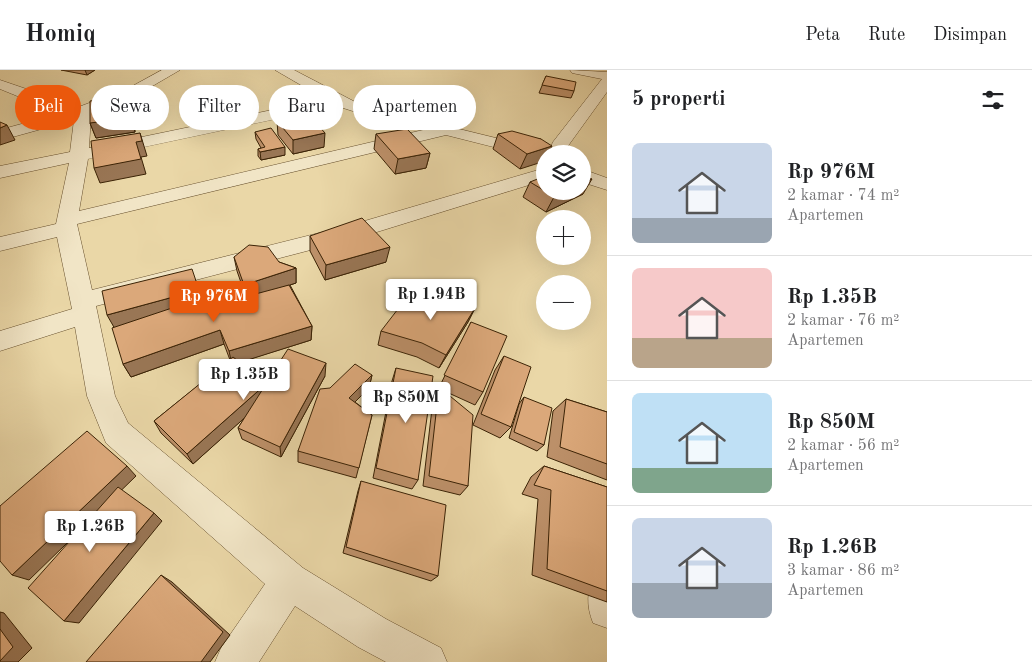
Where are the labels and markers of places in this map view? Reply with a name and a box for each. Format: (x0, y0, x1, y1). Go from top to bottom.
pin: Rp 1.94B (379, 278, 483, 321)
pin: Rp 976M (168, 280, 260, 323)
pin: Rp 1.35B (192, 358, 296, 401)
pin: Rp 850M (360, 382, 452, 424)
pin: Rp 1.26B (38, 510, 142, 553)

